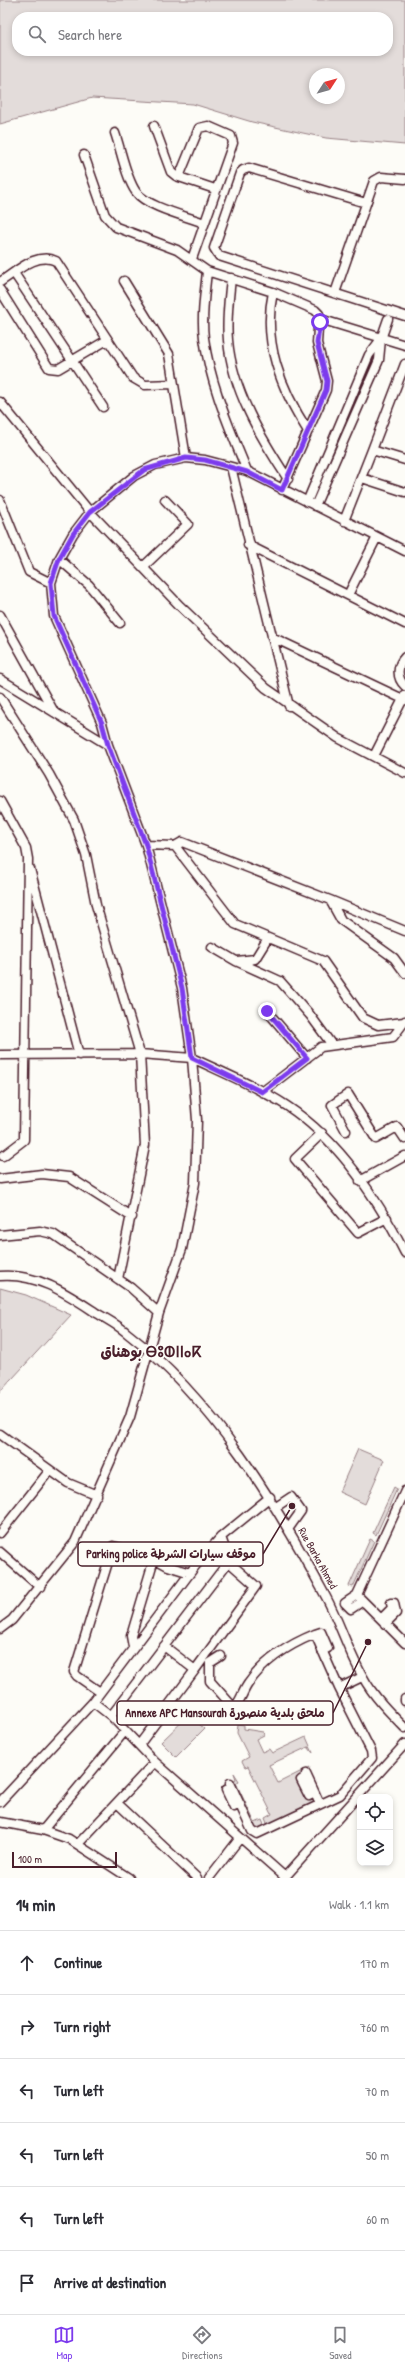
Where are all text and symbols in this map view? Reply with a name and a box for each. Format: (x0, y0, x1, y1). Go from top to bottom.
search box (12, 12, 393, 56)
icon: search (26, 23, 48, 45)
text: Search here (58, 24, 122, 45)
north arrow (309, 68, 345, 104)
route start (311, 313, 329, 331)
route end (258, 1002, 276, 1020)
district label: بوهناق ⴱⵓⵀⵏⵏⴰⴽ (100, 1341, 202, 1362)
street label: Rue Barka Ahmed (295, 1525, 341, 1592)
callout: Parking police موقف سيارات الشرطة (78, 1542, 263, 1566)
text: Parking police موقف سيارات الشرطة (86, 1545, 256, 1563)
callout: Annexe APC Mansourah ملحق بلدية منصورة (117, 1701, 333, 1725)
text: Annexe APC Mansourah ملحق بلدية منصورة (125, 1704, 325, 1721)
map controls (357, 1794, 393, 1866)
button: locate (357, 1794, 393, 1830)
button: layers (357, 1830, 393, 1866)
scale bar (12, 1850, 117, 1869)
text: 100 m (18, 1852, 42, 1866)
text: 14 min (16, 1893, 56, 1916)
text: Walk · 1.1 km (329, 1895, 389, 1913)
icon: ahead (16, 1952, 38, 1974)
text: Continue (54, 1952, 102, 1973)
text: 170 m (360, 1954, 389, 1972)
icon: right (16, 2016, 38, 2038)
text: Turn right (54, 2016, 110, 2037)
text: 760 m (360, 2018, 389, 2036)
icon: left (16, 2080, 38, 2102)
text: Turn left (54, 2080, 104, 2101)
text: 70 m (365, 2082, 389, 2100)
icon: left (16, 2144, 38, 2166)
text: Turn left (54, 2144, 104, 2165)
text: 50 m (366, 2146, 389, 2164)
icon: left (16, 2208, 38, 2230)
text: Turn left (54, 2208, 104, 2229)
text: 60 m (366, 2210, 389, 2228)
icon: arrive (16, 2272, 38, 2294)
text: Arrive at destination (54, 2272, 166, 2293)
tab: Map (53, 2324, 75, 2362)
tab: Directions (182, 2324, 223, 2362)
tab: Saved (329, 2324, 352, 2362)

